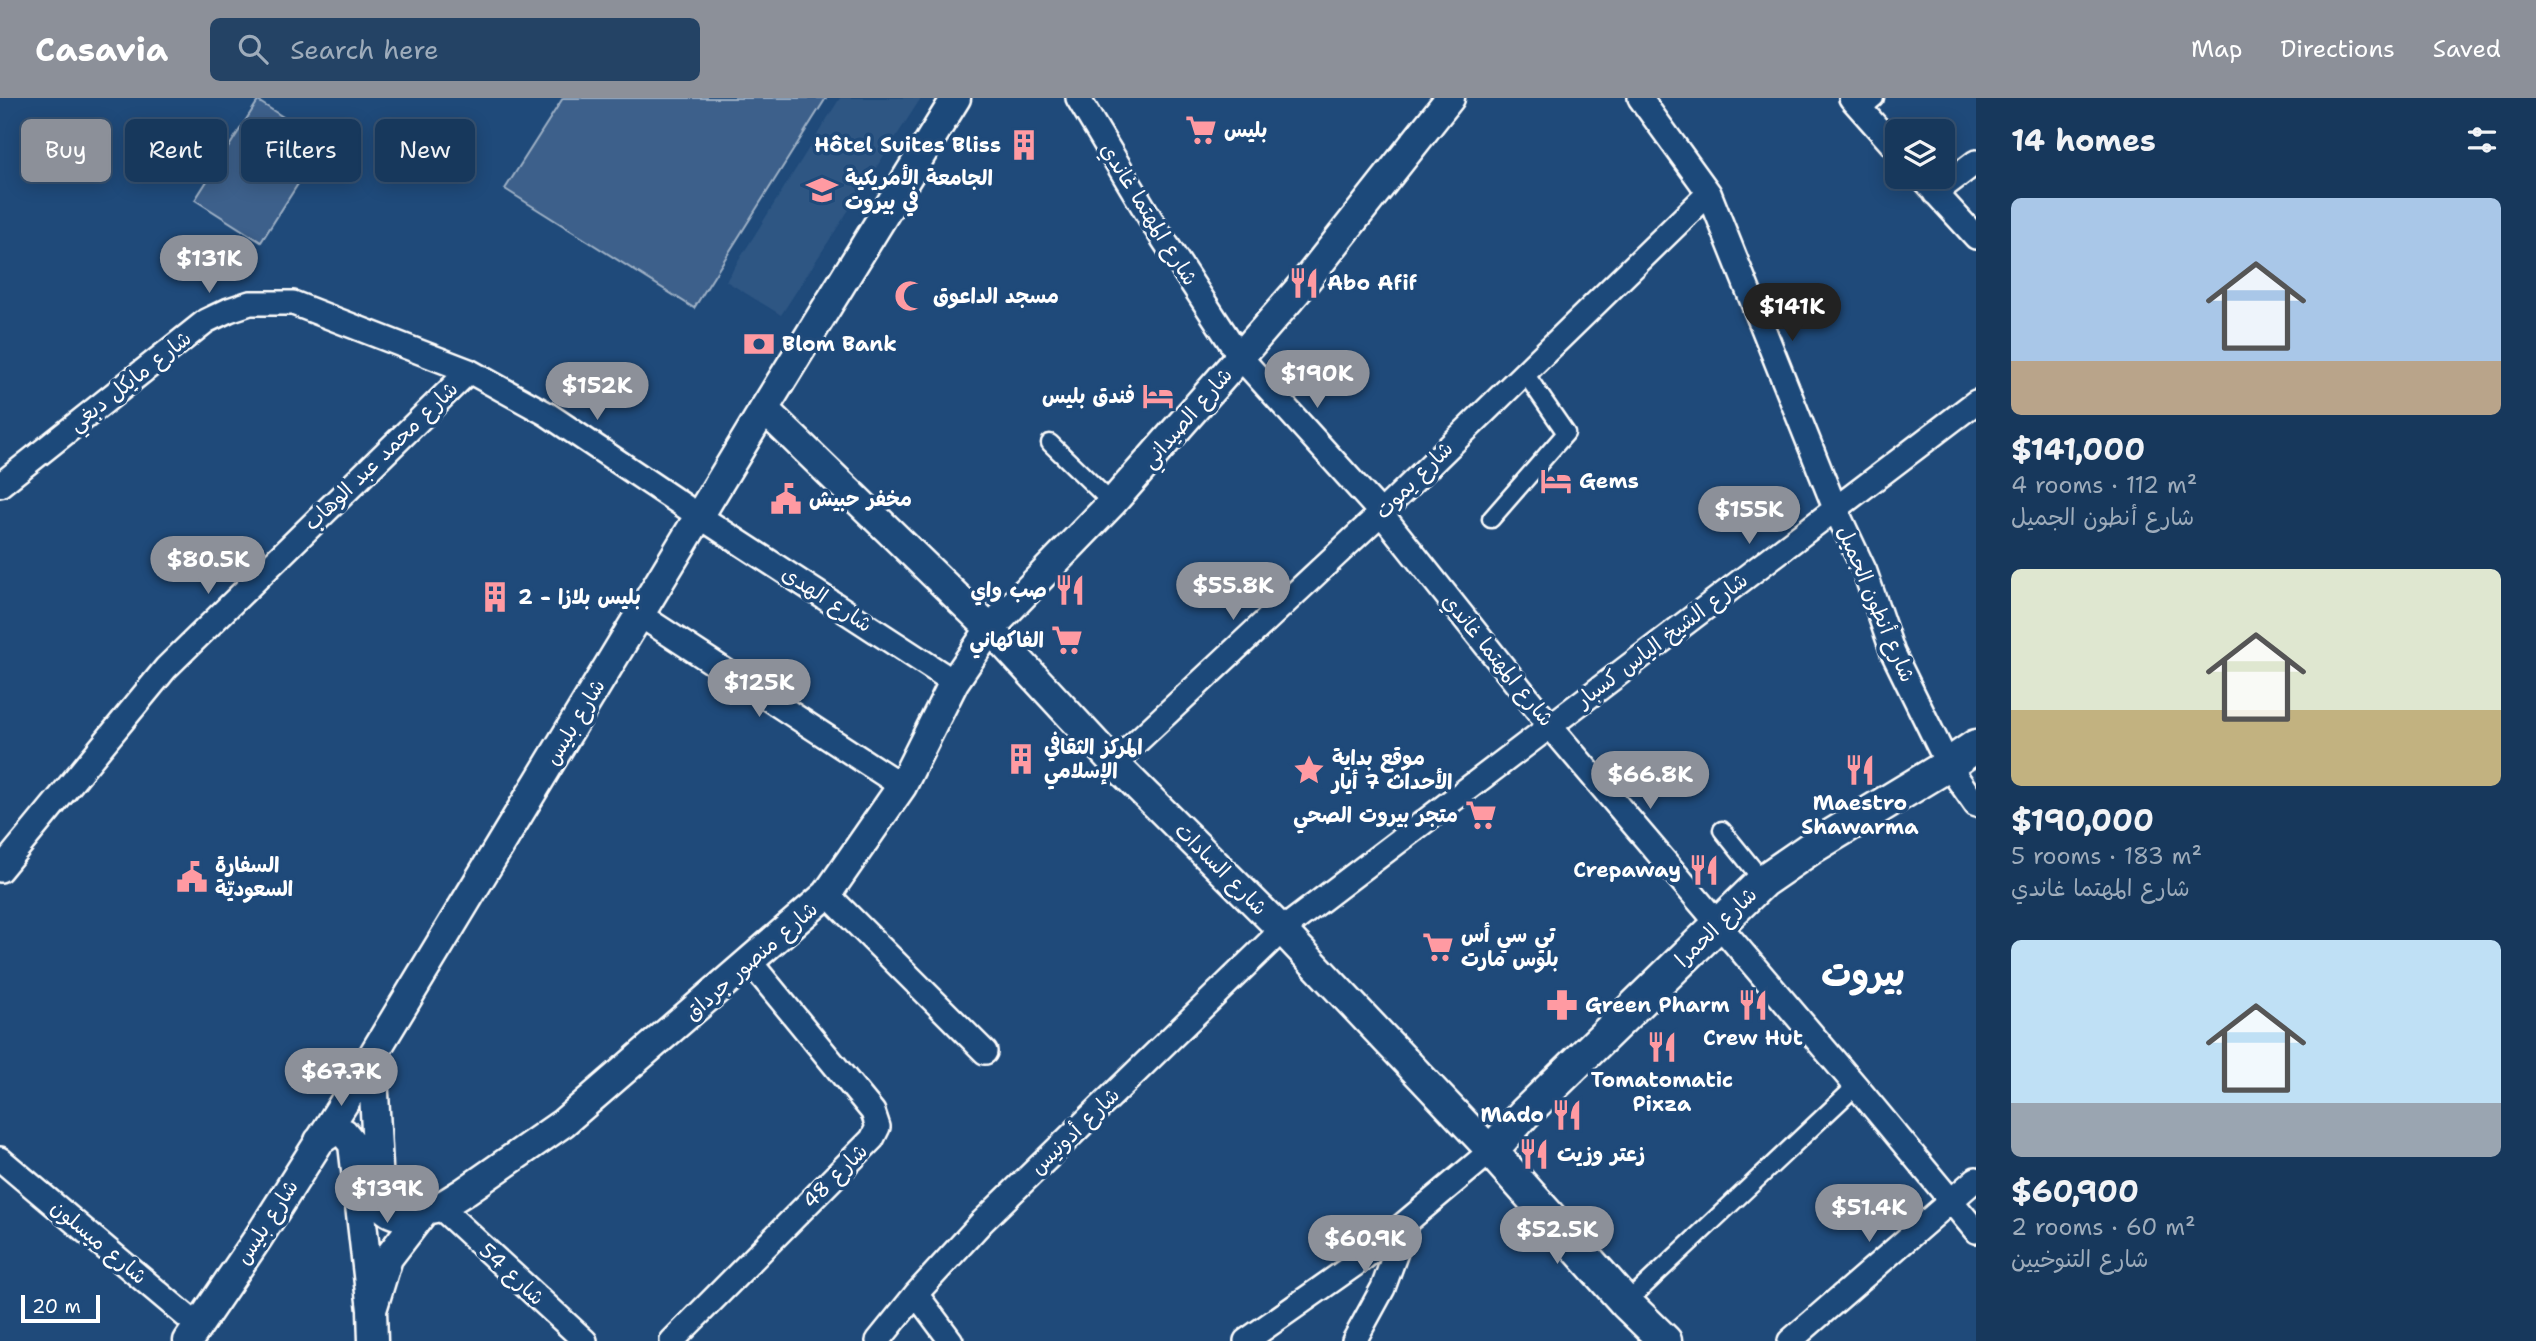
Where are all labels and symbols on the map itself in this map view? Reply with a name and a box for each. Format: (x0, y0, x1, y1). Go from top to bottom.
supermarket icon: بليس (1184, 113, 1218, 147)
place label: بليس (1224, 116, 1267, 144)
building icon: Hôtel Suites Bliss (1007, 128, 1041, 162)
place label: Hôtel Suites Bliss (814, 131, 1001, 159)
street label: شارع المهتما غاندي (1093, 137, 1204, 291)
place label: الجامعة الأمريكية في بيروت (845, 164, 993, 217)
school or university icon: الجامعة الأمريكية في بيروت (805, 173, 839, 207)
pin: $131K (160, 236, 258, 295)
restaurant icon: Abo Afif (1287, 266, 1321, 300)
place label: Abo Afif (1327, 269, 1418, 297)
mosque icon: مسجد الداعوق (893, 279, 927, 313)
place label: مسجد الداعوق (933, 282, 1059, 310)
pin: $141K (1743, 284, 1841, 343)
street label: شارع مايكل دبغي (63, 324, 200, 442)
bank icon: Blom Bank (742, 327, 776, 361)
place label: Blom Bank (782, 330, 897, 358)
pin: $190K (1268, 350, 1366, 410)
pin: $152K (548, 362, 646, 422)
street label: شارع الصيداني (1135, 362, 1242, 478)
street label: شارع محمد عبد الوهاب (298, 375, 465, 538)
hotel icon: فندق بليس (1141, 379, 1175, 413)
place label: فندق بليس (1042, 382, 1135, 410)
street label: شارع يموت (1369, 435, 1460, 526)
hotel icon: Gems (1539, 464, 1573, 498)
place label: Gems (1579, 467, 1639, 495)
public building icon: مخفر حبيش (769, 482, 803, 516)
place label: مخفر حبيش (809, 485, 912, 513)
pin: $155K (1700, 486, 1798, 546)
street label: شارع أنطون الجميل (1829, 521, 1922, 687)
pin: $80.5K (151, 536, 265, 596)
street label: شارع الهدى (776, 559, 878, 639)
pin: $55.8K (1176, 562, 1290, 622)
street label: شارع الشيخ الياس كسبار (1569, 566, 1754, 716)
restaurant icon: صب واي (1053, 573, 1087, 607)
place label: صب واي (970, 576, 1047, 606)
building icon: 2 - بليس بلازا (478, 580, 512, 614)
place label: 2 - بليس بلازا (518, 583, 641, 611)
street label: شارع المهتما غاندي (1435, 588, 1560, 733)
supermarket icon: الفاكهاني (1050, 623, 1084, 657)
place label: الفاكهاني (969, 626, 1044, 659)
pin: $125K (710, 660, 808, 719)
street label: شارع بليس (538, 674, 613, 771)
place label: المركز الثقافي الإسلامي (1044, 731, 1143, 790)
building icon: المركز الثقافي الإسلامي (1004, 742, 1038, 776)
place label: موقع بداية الأحداث 7 أيار (1330, 744, 1452, 796)
pin: $66.8K (1593, 752, 1707, 811)
place icon: موقع بداية الأحداث 7 أيار (1292, 753, 1326, 787)
restaurant icon: Maestro Shawarma (1843, 753, 1877, 787)
place label: Maestro Shawarma (1801, 789, 1919, 841)
supermarket icon: متجر بيروت الصحي (1464, 798, 1498, 832)
place label: متجر بيروت الصحي (1293, 801, 1458, 834)
street label: شارع السادات (1168, 817, 1273, 922)
place label: السفارة السعوديّة (215, 851, 293, 903)
restaurant icon: Crepaway (1687, 853, 1721, 887)
place label: Crepaway (1573, 856, 1681, 884)
public building icon: السفارة السعوديّة (175, 860, 209, 894)
street label: شارع الحمرا (1669, 881, 1764, 974)
street label: شارع منصور جرداق (678, 895, 824, 1027)
place label: تي سي أس بلوس مارت (1461, 921, 1559, 973)
supermarket icon: تي سي أس بلوس مارت (1421, 930, 1455, 964)
district label: بيروت (1821, 950, 1905, 997)
pharmacy icon: Green Pharm (1545, 988, 1579, 1022)
restaurant icon: Crew Hut (1736, 988, 1770, 1022)
place label: Green Pharm (1585, 991, 1730, 1019)
place label: Crew Hut (1703, 1024, 1803, 1052)
restaurant icon: Tomatomatic Pixza (1645, 1030, 1679, 1064)
pin: $67.7K (284, 1048, 398, 1108)
place label: Tomatomatic Pixza (1591, 1066, 1733, 1118)
street label: شارع أدونيس (1024, 1081, 1127, 1182)
restaurant icon: Mado (1550, 1098, 1584, 1132)
place label: Mado (1480, 1101, 1544, 1129)
street label: شارع 48 (796, 1137, 874, 1215)
restaurant icon: زعتر وزيت (1517, 1137, 1551, 1171)
place label: زعتر وزيت (1557, 1140, 1645, 1168)
pin: $139K (338, 1166, 436, 1225)
street label: شارع بليس (229, 1174, 306, 1270)
pin: $51.4K (1812, 1184, 1926, 1244)
street label: شارع ميسلون (44, 1193, 153, 1291)
pin: $52.5K (1500, 1206, 1614, 1266)
pin: $60.9K (1308, 1216, 1422, 1275)
street label: شارع 54 (473, 1237, 551, 1312)
scale bar (21, 1292, 100, 1324)

